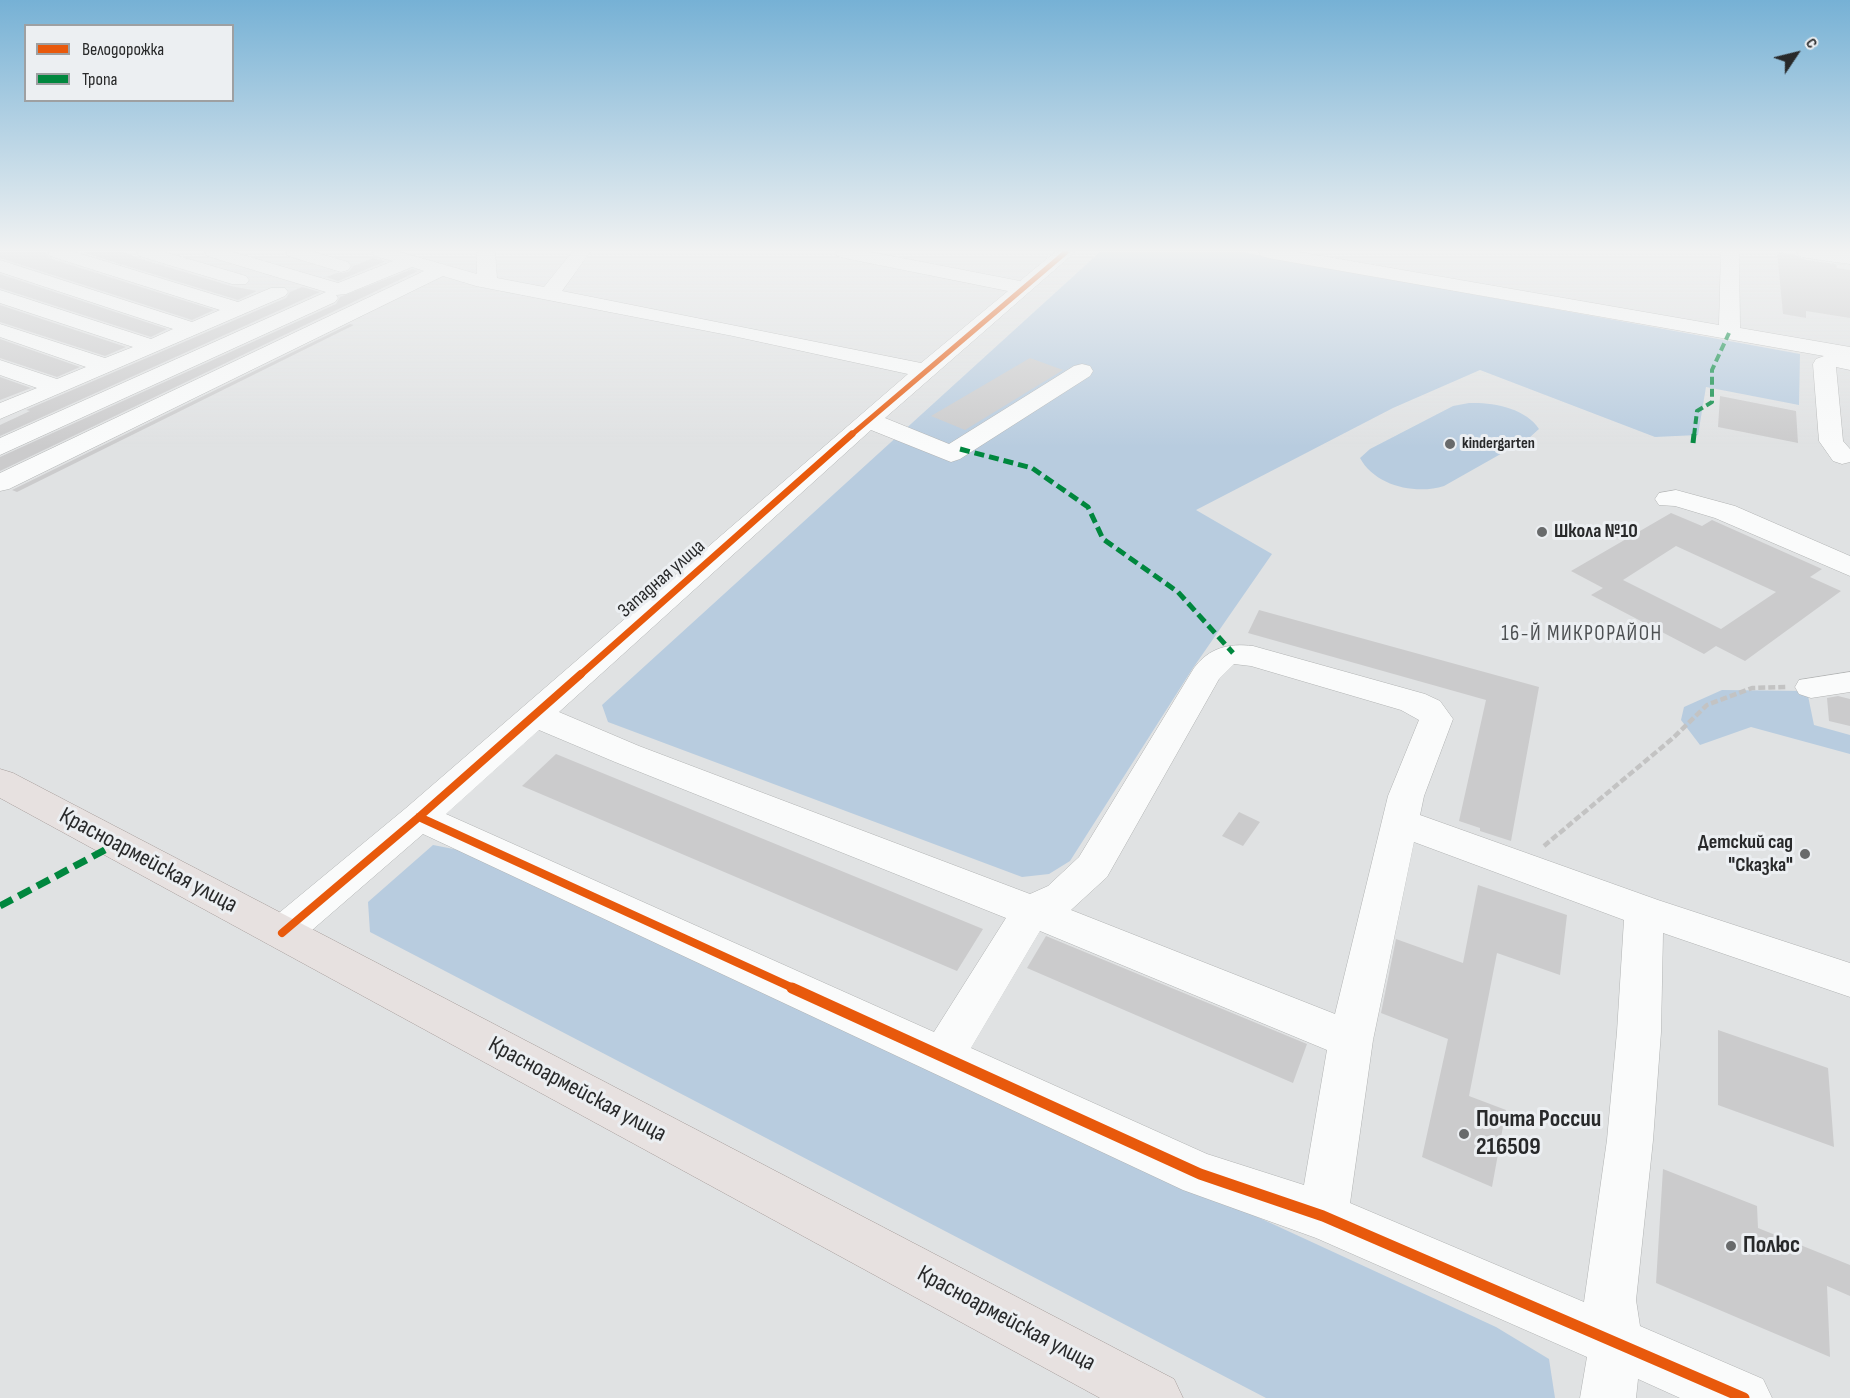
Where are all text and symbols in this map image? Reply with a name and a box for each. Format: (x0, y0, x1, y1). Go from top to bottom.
legend (24, 24, 234, 102)
north arrow (1766, 24, 1826, 84)
text: С (1801, 35, 1821, 52)
text: Велодорожка (82, 39, 164, 60)
text: Тропа (82, 69, 118, 90)
place label: kindergarten (1462, 434, 1535, 454)
marker: kindergarten (1443, 437, 1457, 451)
place label: Школа №10 (1554, 520, 1638, 544)
marker: Школа №10 (1535, 525, 1549, 539)
street label: Западная улица (614, 535, 710, 623)
district label: 16-Й МИКРОРАЙОН (1501, 622, 1663, 648)
street label: Красноармейская улица (54, 802, 242, 920)
place label: Детский сад "Сказка" (1698, 831, 1793, 878)
marker: Детский сад "Сказка" (1798, 847, 1812, 861)
street label: Красноармейская улица (483, 1031, 671, 1149)
place label: Почта России 216509 (1476, 1106, 1601, 1162)
marker: Почта России 216509 (1457, 1127, 1471, 1141)
place label: Полюс (1743, 1232, 1800, 1260)
marker: Полюс (1724, 1239, 1738, 1253)
street label: Красноармейская улица (912, 1260, 1100, 1378)

